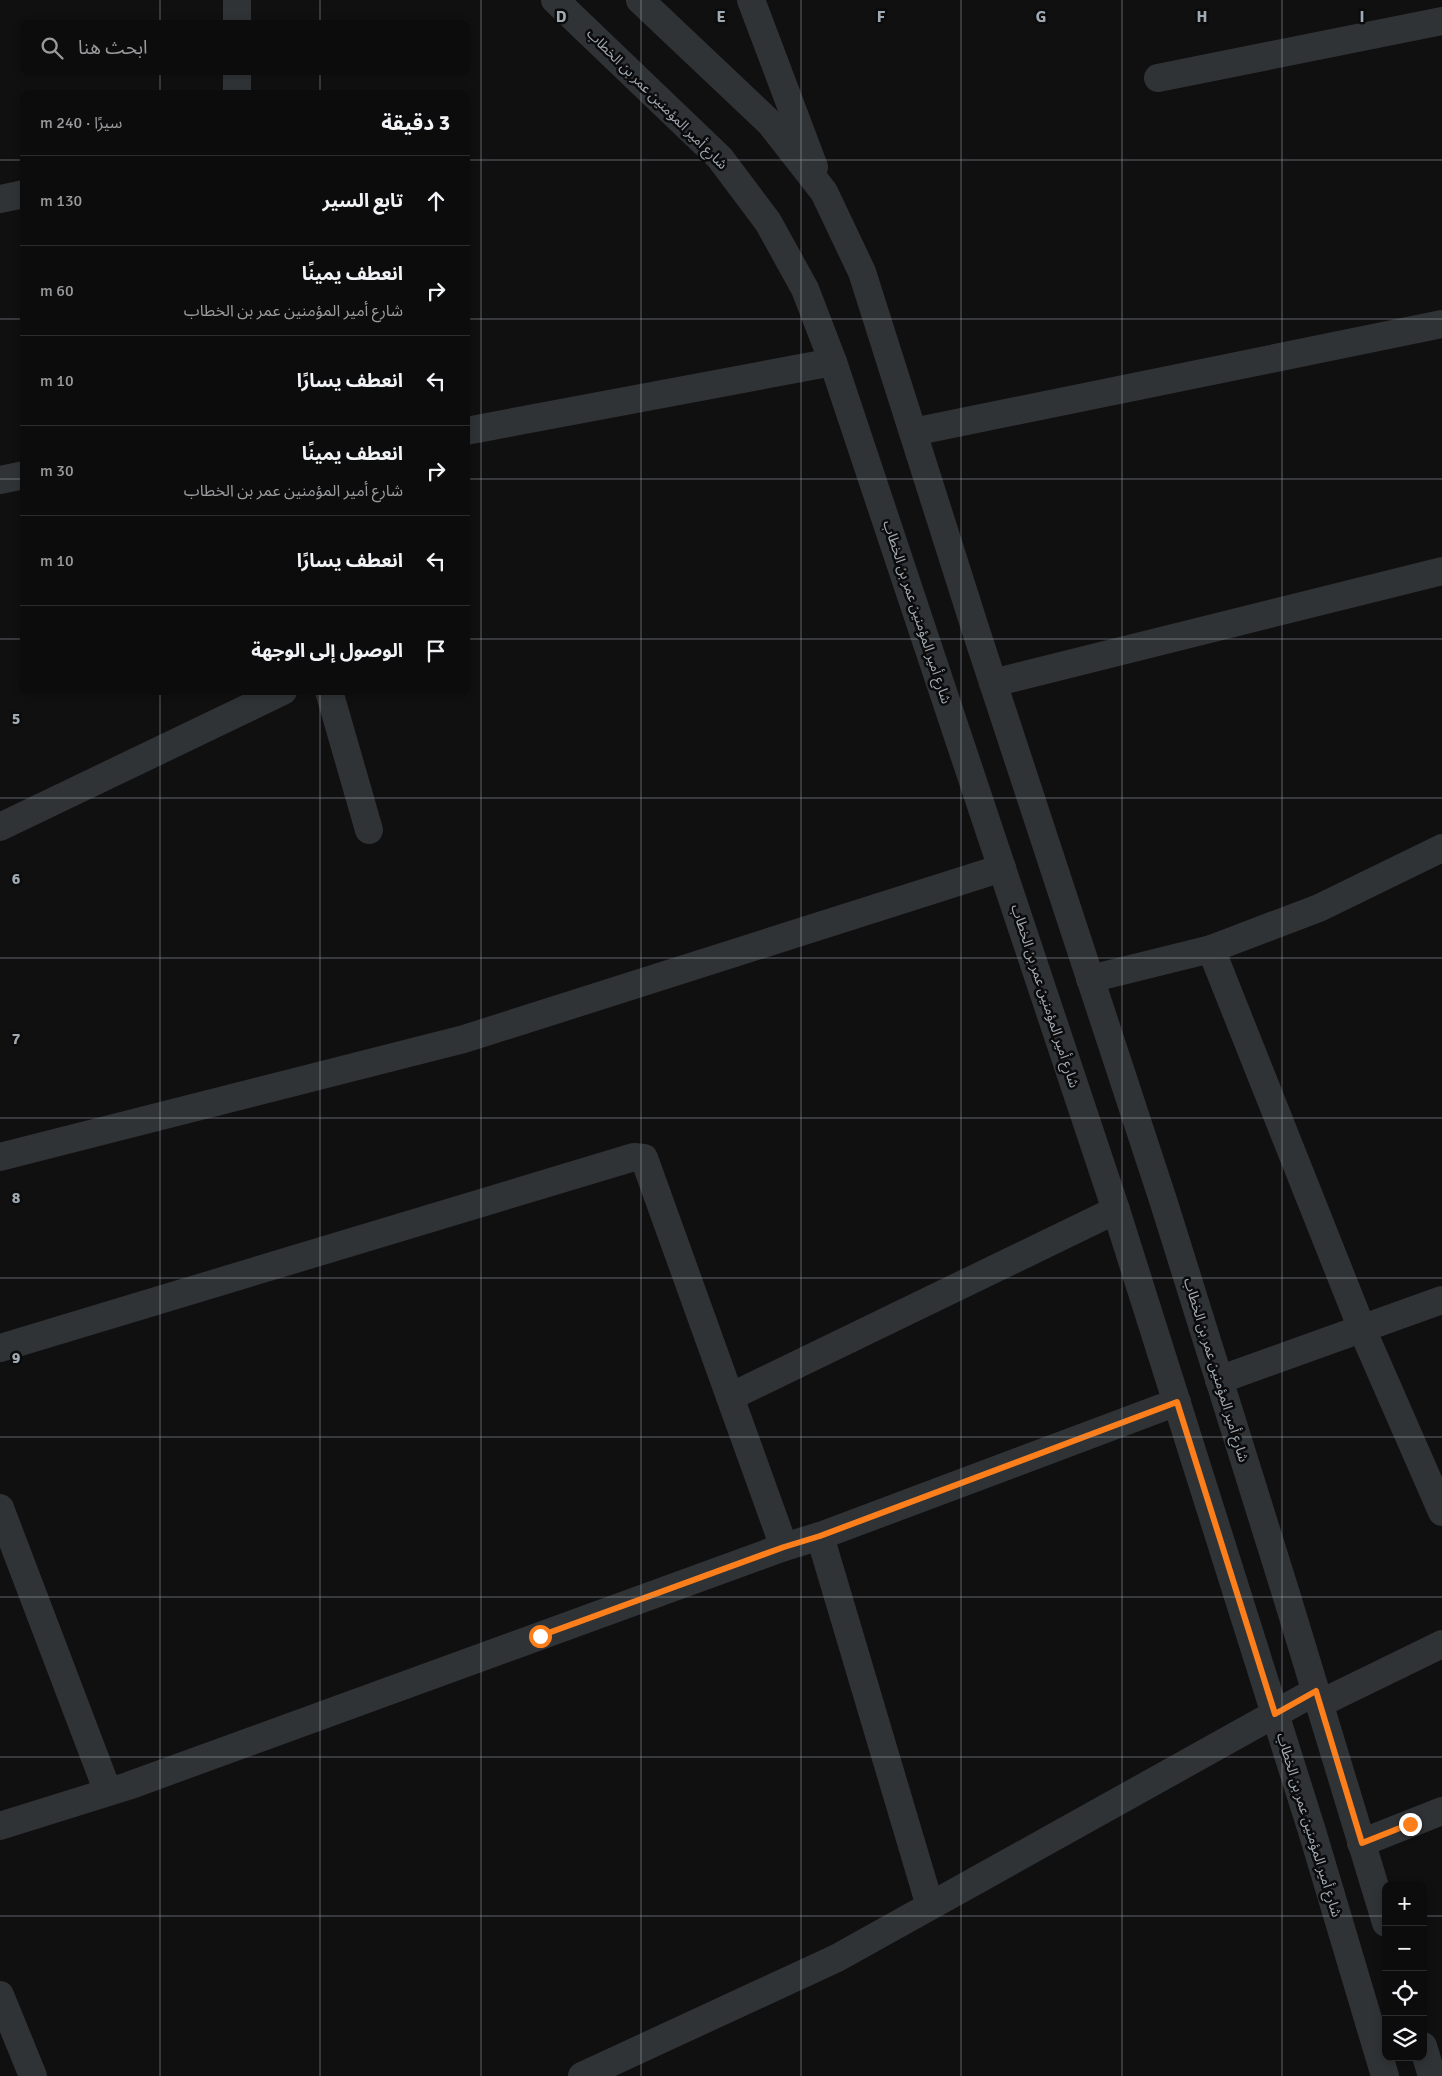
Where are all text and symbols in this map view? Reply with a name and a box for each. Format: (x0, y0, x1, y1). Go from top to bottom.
text: D (556, 7, 567, 27)
text: E (716, 7, 726, 27)
text: F (877, 7, 886, 27)
text: G (1036, 7, 1046, 27)
text: H (1197, 7, 1207, 27)
text: I (1359, 7, 1365, 27)
search box (20, 20, 470, 75)
street label: شارع أمير المؤمنين عمر بن الخطاب (582, 25, 731, 174)
icon: search (38, 34, 66, 62)
text: ابحث هنا (78, 36, 148, 60)
text: 3 دقيقة (381, 110, 450, 136)
text: سيرًا · 240 m (40, 113, 122, 133)
icon: ahead (422, 187, 450, 215)
text: تابع السير (323, 189, 403, 213)
text: 130 m (40, 191, 82, 211)
text: انعطف يمينًا (302, 262, 403, 286)
icon: right (422, 277, 450, 305)
text: 60 m (40, 281, 74, 301)
text: شارع أمير المؤمنين عمر بن الخطاب (184, 301, 403, 321)
icon: left (422, 367, 450, 395)
text: انعطف يسارًا (297, 369, 403, 393)
text: 10 m (40, 371, 74, 391)
text: انعطف يمينًا (302, 442, 403, 466)
icon: right (422, 457, 450, 485)
text: 30 m (40, 461, 74, 481)
text: شارع أمير المؤمنين عمر بن الخطاب (184, 481, 403, 501)
street label: شارع أمير المؤمنين عمر بن الخطاب (877, 518, 955, 706)
icon: left (422, 547, 450, 575)
text: انعطف يسارًا (297, 549, 403, 573)
text: 10 m (40, 551, 74, 571)
icon: arrive (422, 637, 450, 665)
text: الوصول إلى الوجهة (251, 639, 403, 663)
text: 5 (12, 709, 20, 729)
text: 6 (12, 869, 21, 889)
street label: شارع أمير المؤمنين عمر بن الخطاب (1005, 902, 1083, 1090)
text: 7 (12, 1029, 21, 1049)
text: 8 (12, 1188, 21, 1208)
street label: شارع أمير المؤمنين عمر بن الخطاب (1178, 1276, 1253, 1465)
text: 9 (12, 1348, 21, 1368)
route start (529, 1625, 552, 1648)
street label: شارع أمير المؤمنين عمر بن الخطاب (1271, 1731, 1346, 1920)
route end (1399, 1813, 1422, 1836)
map controls (1382, 1881, 1427, 2061)
button: + (1382, 1881, 1427, 1926)
button: − (1382, 1926, 1427, 1971)
button: locate (1382, 1971, 1427, 2016)
button: layers (1382, 2016, 1427, 2061)

